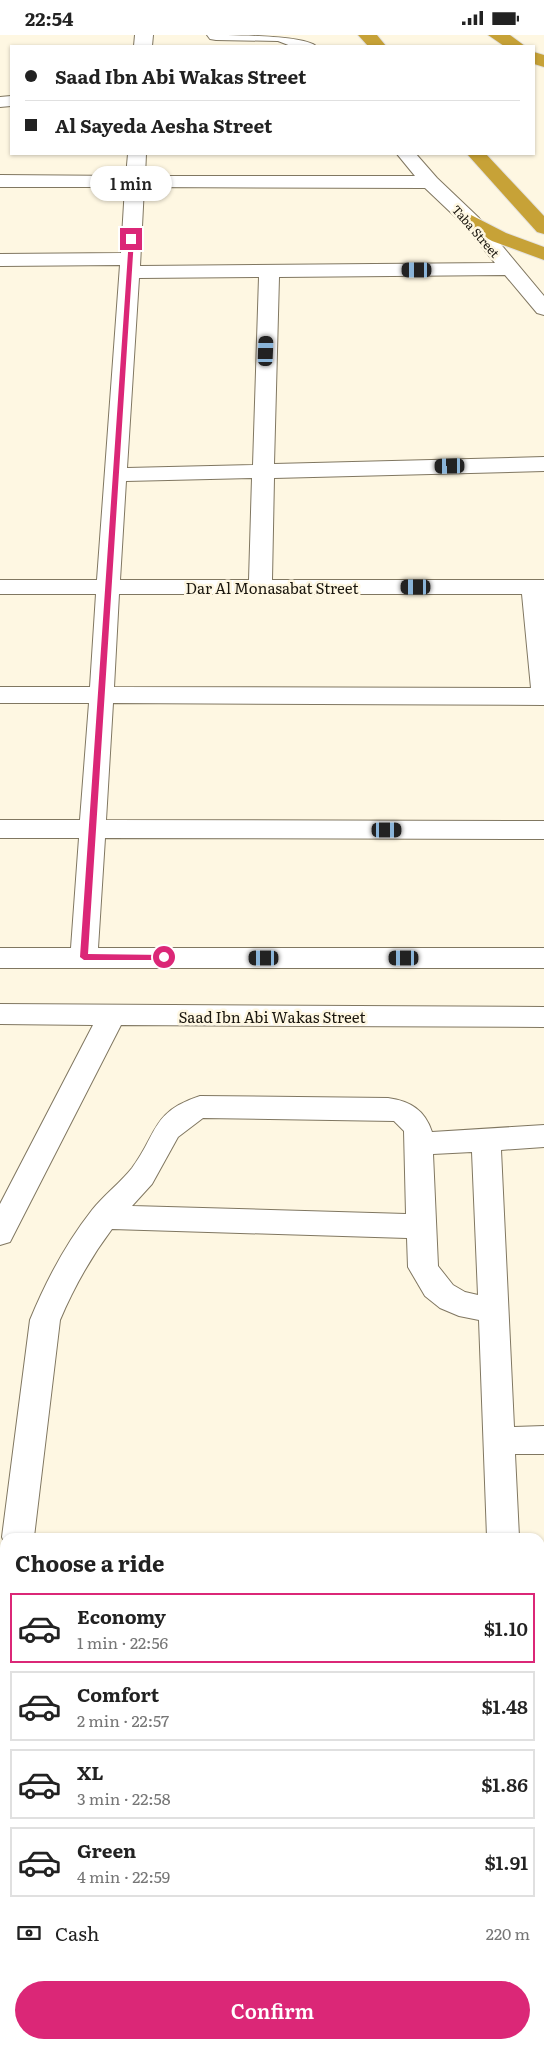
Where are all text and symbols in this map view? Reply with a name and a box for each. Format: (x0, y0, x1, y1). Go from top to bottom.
text: 22:54 (25, 4, 73, 32)
text: Saad Ibn Abi Wakas Street (55, 62, 306, 90)
text: Al Sayeda Aesha Street (55, 111, 272, 139)
callout: 1 min (90, 167, 172, 201)
text: 1 min (110, 171, 152, 195)
street label: Taba Street (448, 201, 504, 261)
route end (120, 228, 142, 250)
car (402, 263, 432, 278)
car (257, 336, 274, 366)
car (434, 458, 465, 474)
street label: Dar Al Monasabat Street (186, 576, 358, 599)
car (401, 580, 431, 595)
car (372, 823, 402, 838)
route start (153, 946, 175, 968)
car (249, 951, 279, 966)
car (389, 951, 419, 966)
street label: Saad Ibn Abi Wakas Street (179, 1005, 365, 1028)
text: Choose a ride (15, 1546, 164, 1579)
text: Economy (77, 1602, 166, 1630)
icon: car (17, 1606, 62, 1651)
text: $1.10 (484, 1614, 528, 1642)
text: 1 min · 22:56 (77, 1630, 168, 1654)
text: Comfort (77, 1680, 159, 1708)
icon: car (17, 1684, 62, 1729)
text: $1.48 (482, 1692, 528, 1720)
text: 2 min · 22:57 (77, 1708, 169, 1732)
text: XL (77, 1758, 104, 1786)
icon: car (17, 1762, 62, 1807)
text: $1.86 (481, 1770, 528, 1798)
text: 3 min · 22:58 (77, 1786, 171, 1810)
text: Green (77, 1836, 136, 1864)
icon: car (17, 1840, 62, 1885)
text: $1.91 (485, 1848, 528, 1876)
text: 4 min · 22:59 (77, 1864, 170, 1888)
icon: cash (15, 1919, 43, 1947)
text: Cash (55, 1919, 99, 1947)
text: 220 m (486, 1921, 530, 1945)
button: Confirm (15, 1981, 530, 2039)

